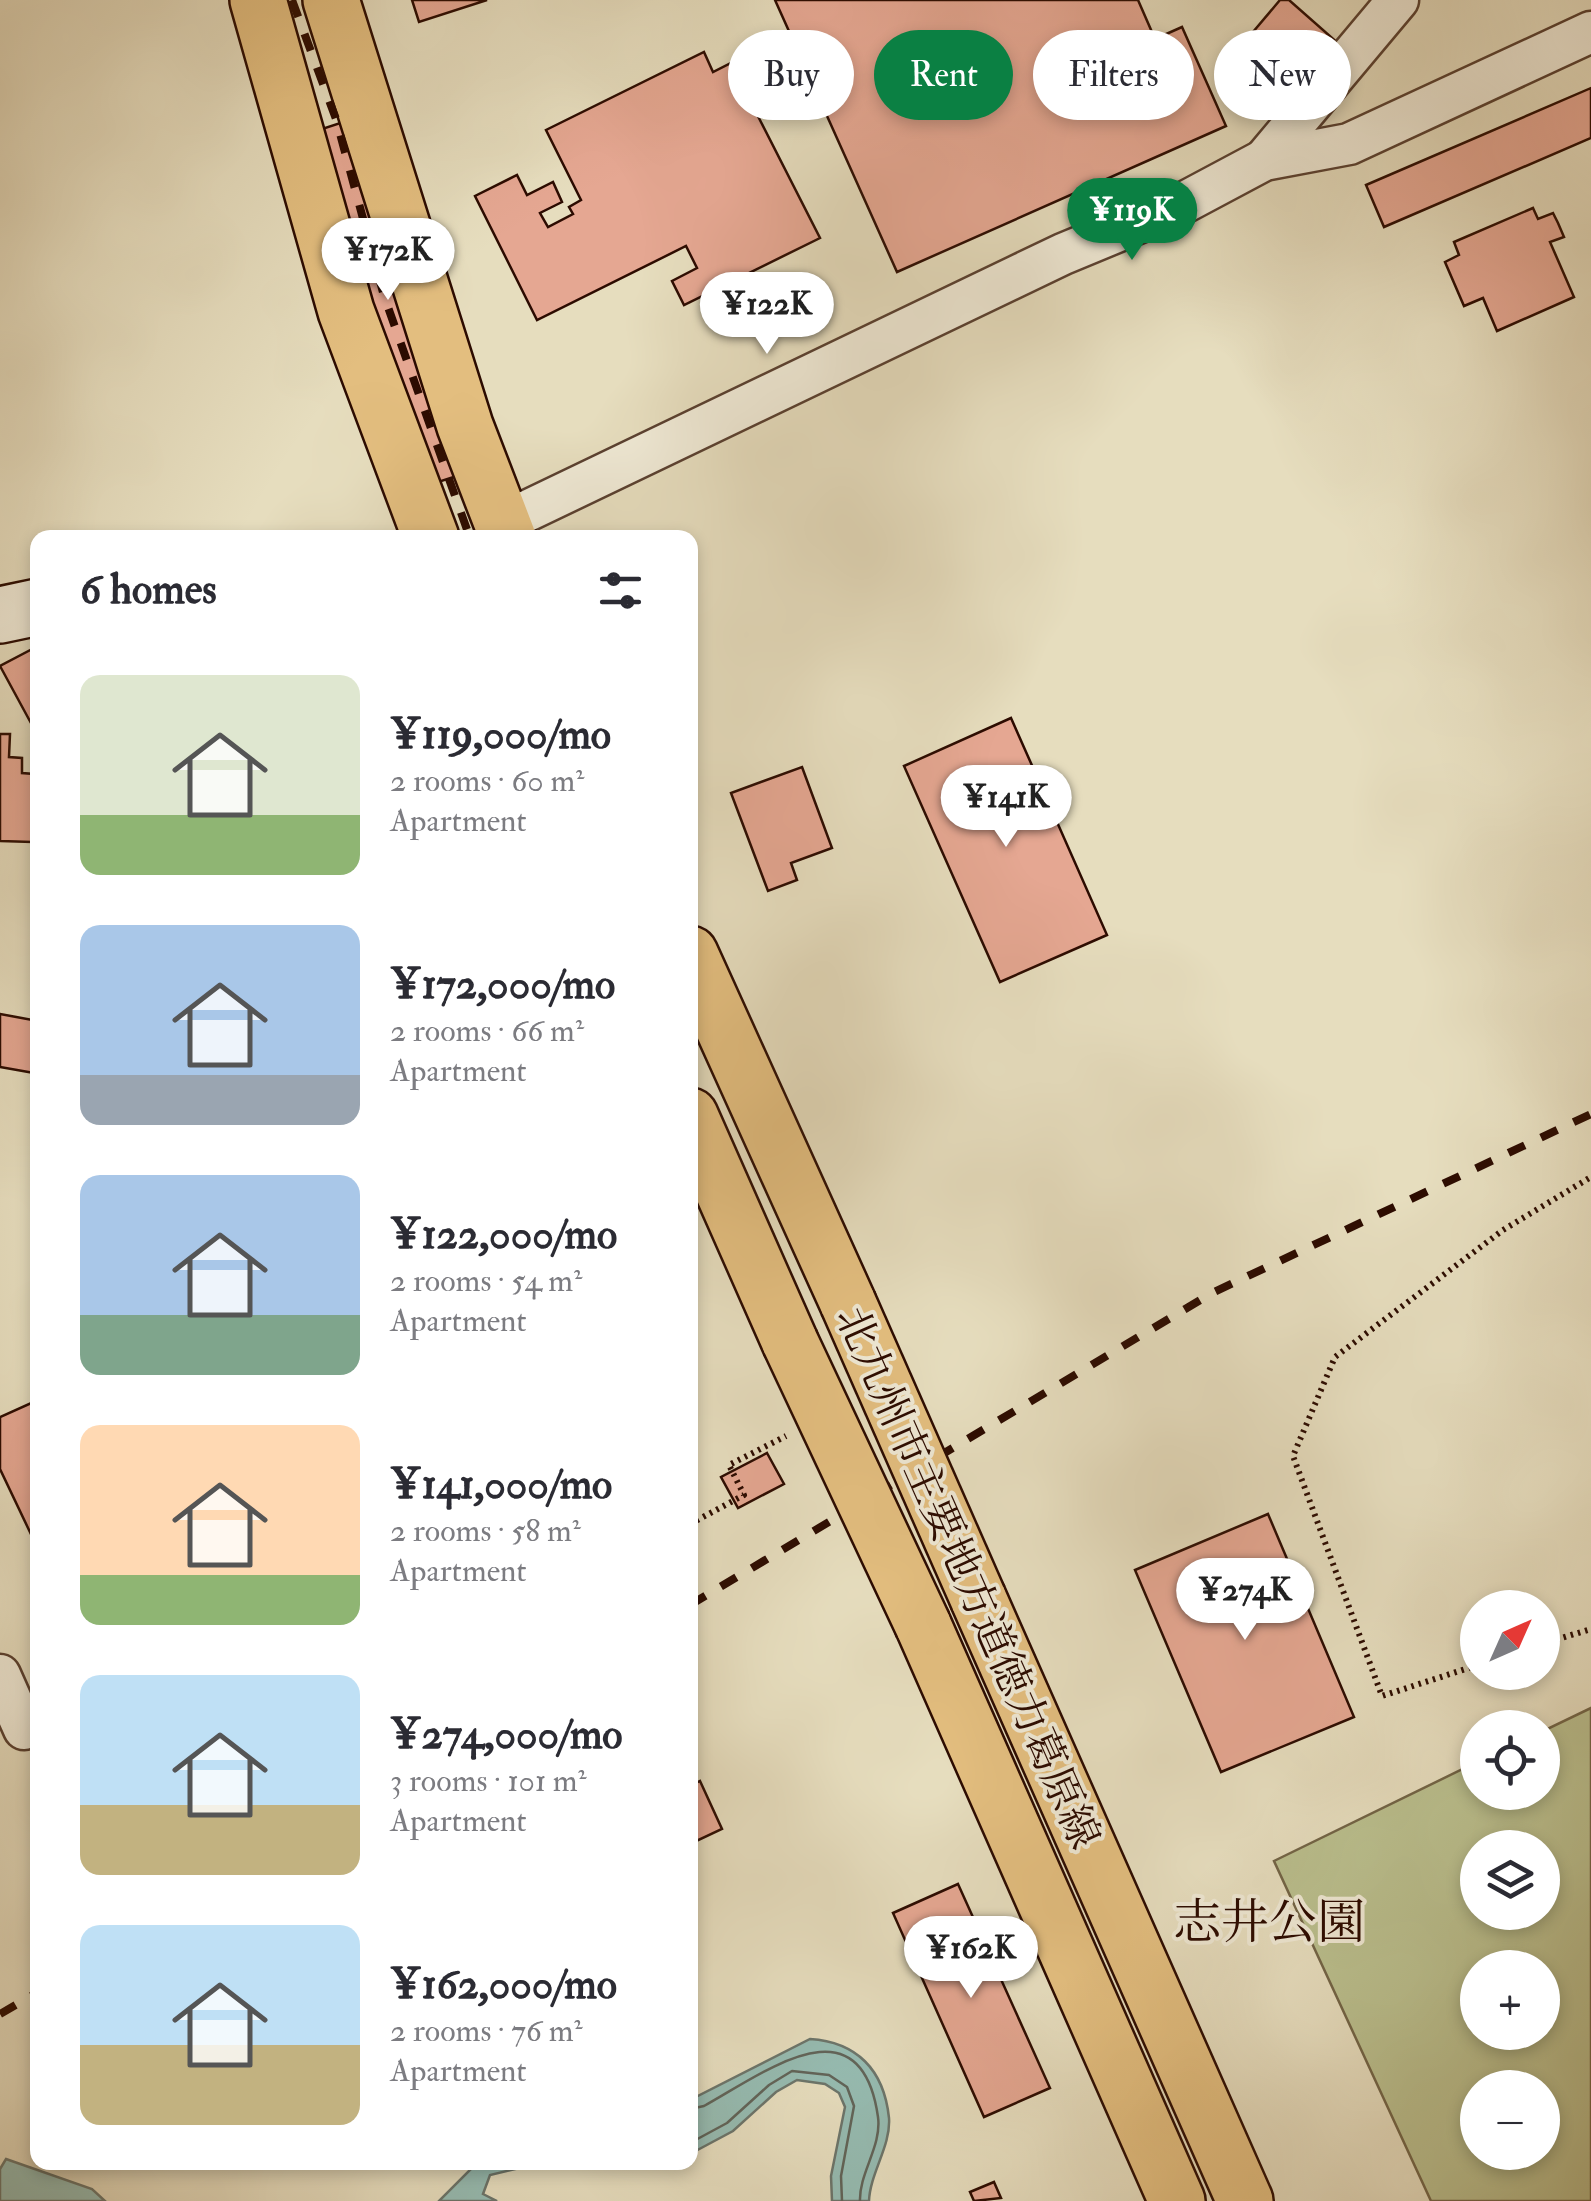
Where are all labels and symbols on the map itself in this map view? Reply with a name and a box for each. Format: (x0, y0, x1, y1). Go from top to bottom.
pin: ¥119K (1062, 178, 1202, 263)
pin: ¥172K (318, 218, 458, 303)
pin: ¥122K (697, 272, 837, 357)
pin: ¥141K (936, 765, 1076, 850)
street label: 北九州市主要地方道徳力葛原線 (824, 1299, 1111, 1857)
pin: ¥274K (1175, 1558, 1315, 1643)
north arrow (1460, 1590, 1560, 1690)
district label: 志井公園 (1173, 1893, 1365, 1953)
pin: ¥162K (901, 1916, 1041, 2001)

